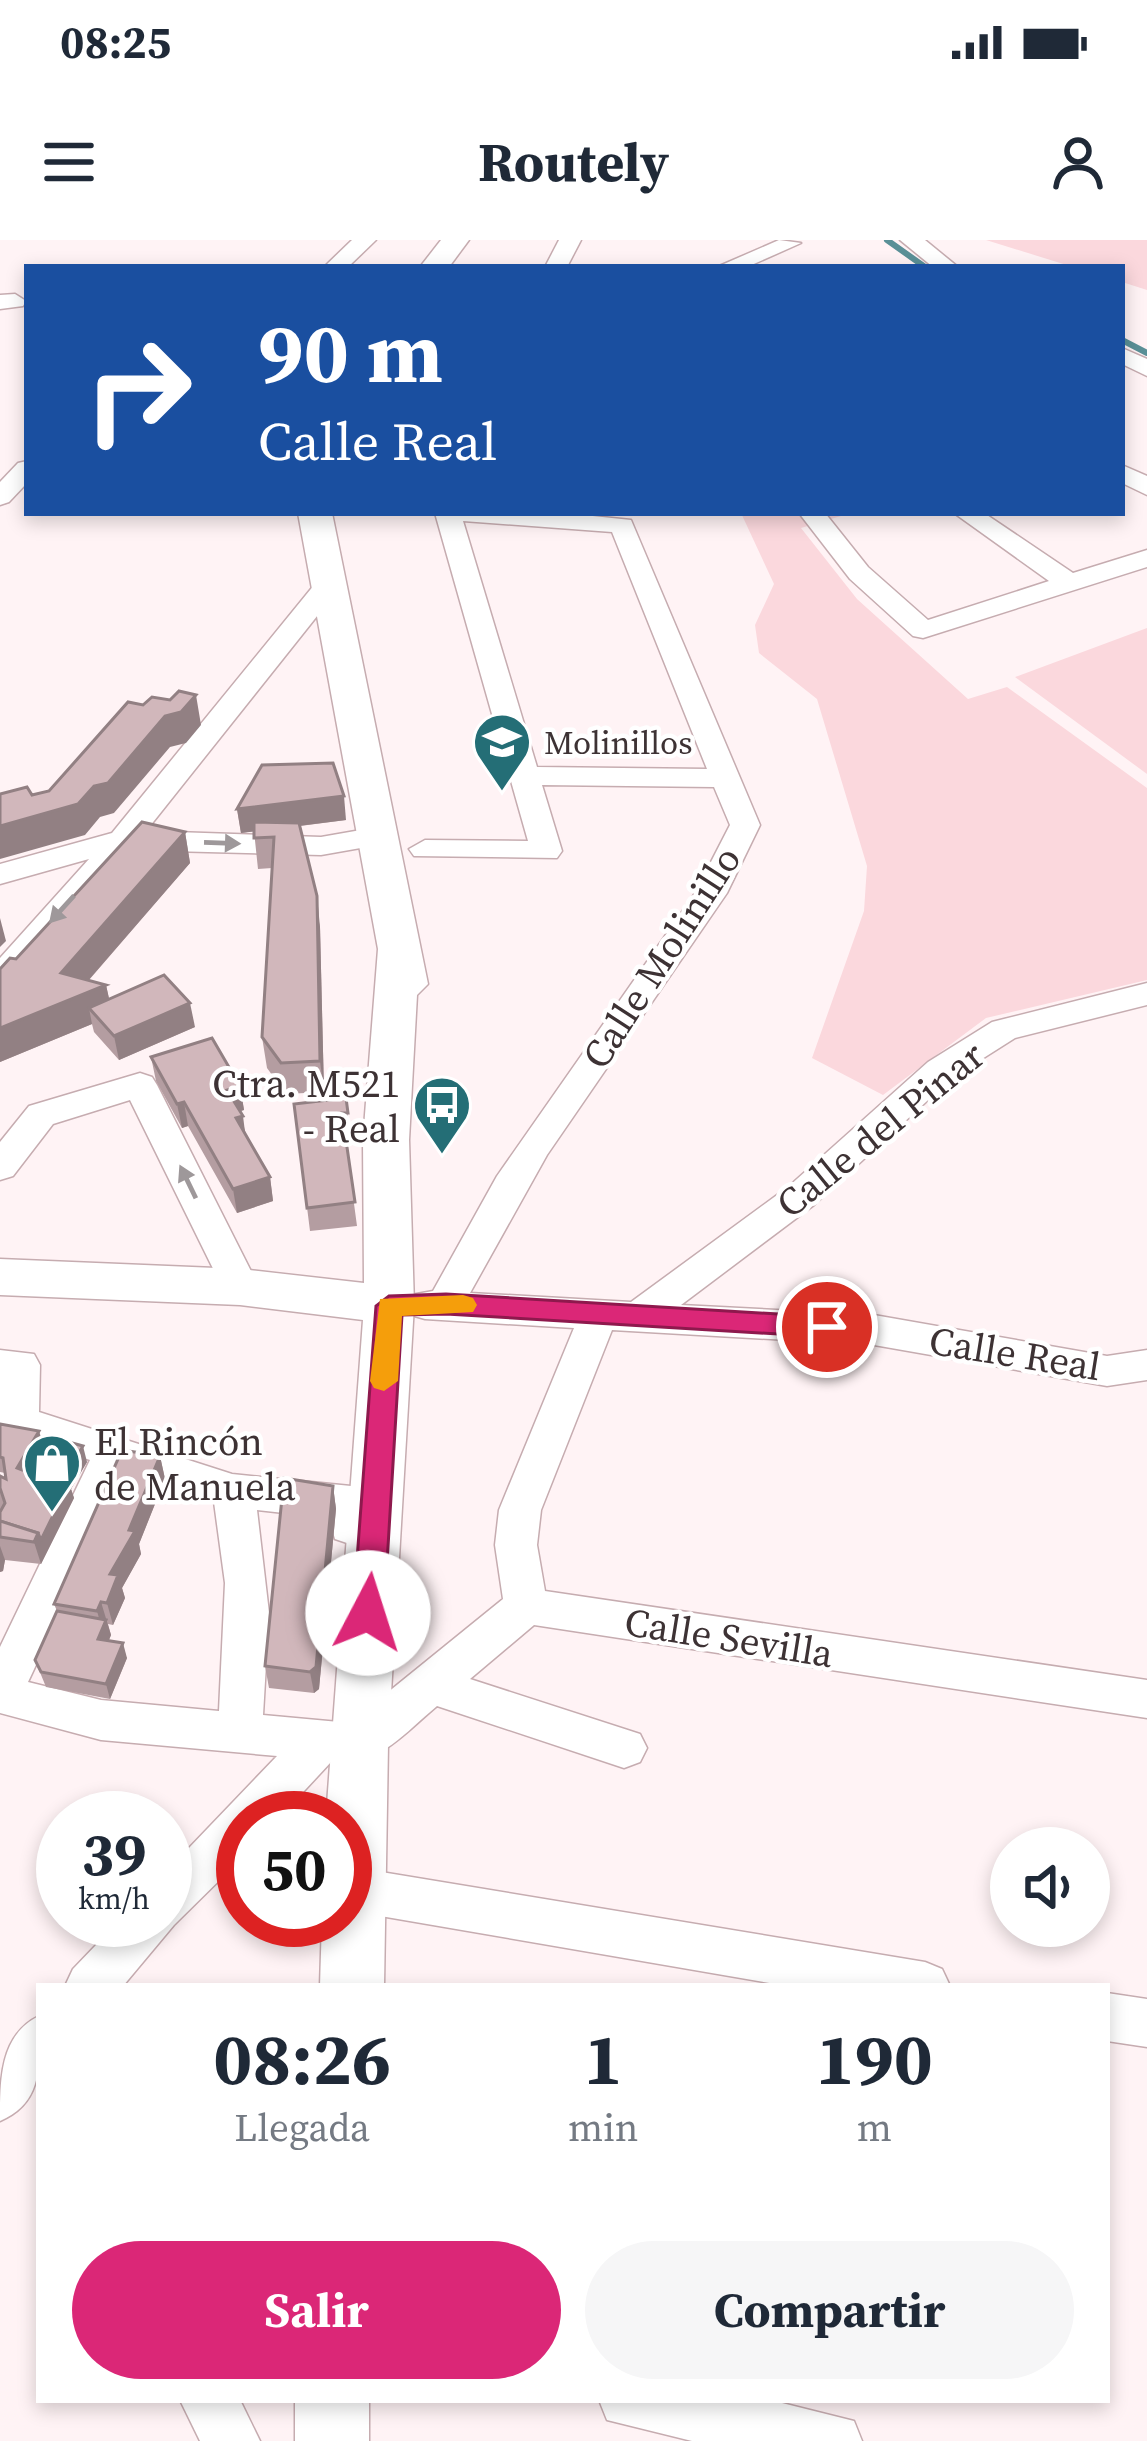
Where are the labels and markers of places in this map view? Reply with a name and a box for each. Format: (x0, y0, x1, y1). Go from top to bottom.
school or university icon: Molinillos (471, 711, 533, 793)
place label: Molinillos (544, 720, 693, 765)
place label: Ctra. M521 - Real (212, 1057, 400, 1155)
bus stop icon: Ctra. M521 - Real (411, 1074, 473, 1156)
pin (776, 1276, 878, 1378)
place label: El Rincón de Manuela (94, 1415, 296, 1513)
shop icon: El Rincón de Manuela (21, 1432, 83, 1514)

